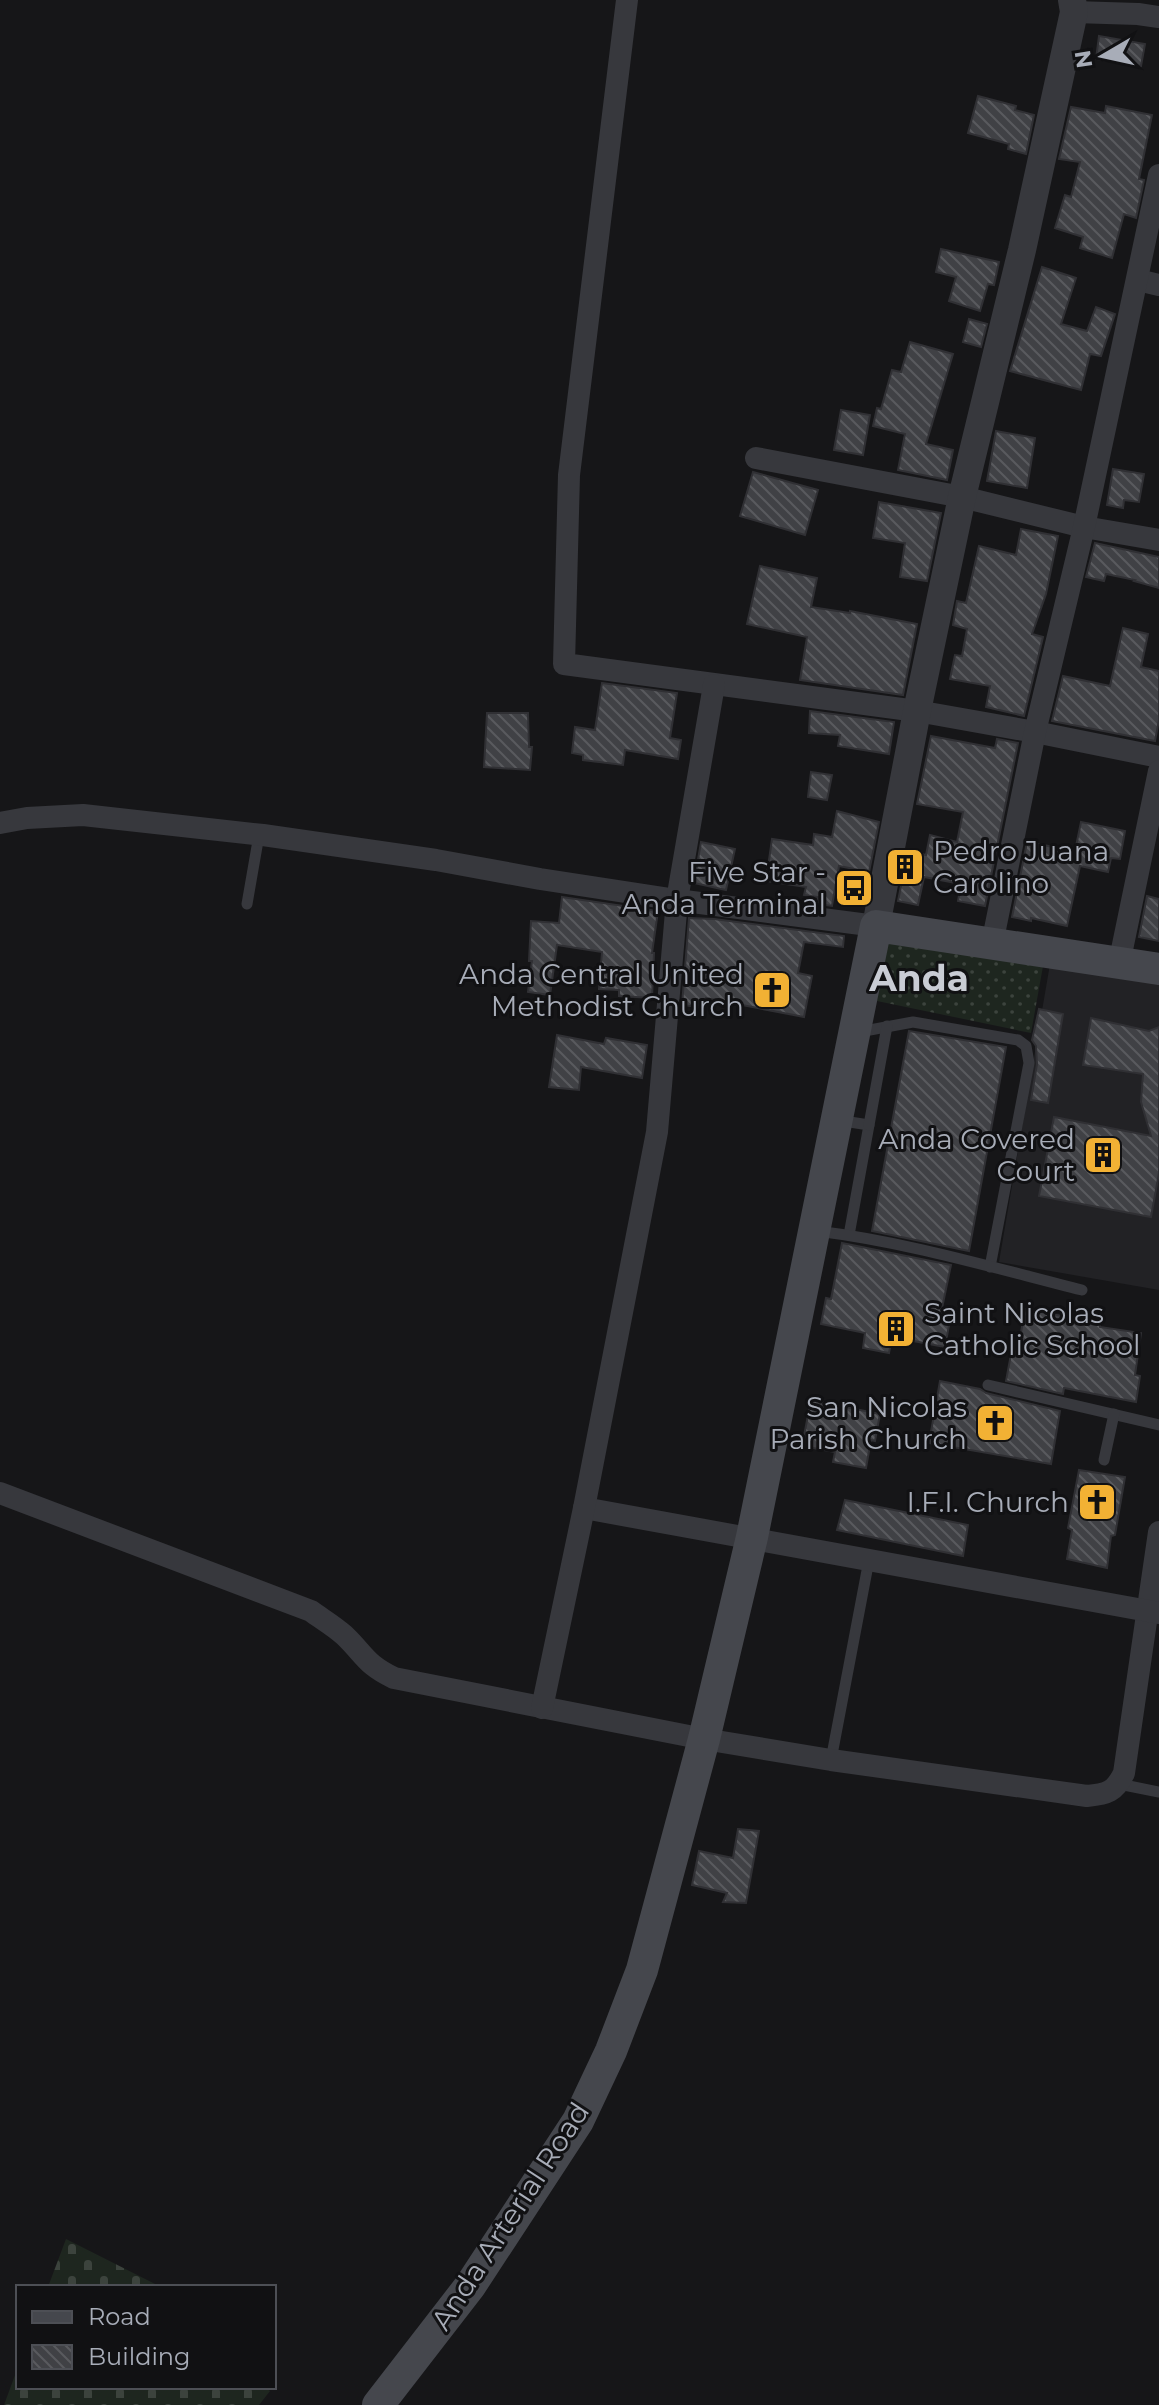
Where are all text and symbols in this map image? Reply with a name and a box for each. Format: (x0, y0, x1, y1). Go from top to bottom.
north arrow (1063, 16, 1143, 96)
text: N (1069, 48, 1098, 70)
place label: Pedro Juana Carolino (933, 834, 1109, 900)
building icon: Pedro Juana Carolino (884, 846, 926, 888)
place label: Five Star - Anda Terminal (621, 855, 826, 921)
bus stop icon: Five Star - Anda Terminal (833, 867, 875, 909)
district label: Anda (868, 956, 969, 1000)
place label: Anda Central United Methodist Church (459, 957, 744, 1023)
church icon: Anda Central United Methodist Church (751, 969, 793, 1011)
place label: Anda Covered Court (878, 1122, 1075, 1188)
building icon: Anda Covered Court (1082, 1134, 1124, 1176)
place label: Saint Nicolas Catholic School (924, 1296, 1141, 1362)
building icon: Saint Nicolas Catholic School (875, 1308, 917, 1350)
place label: San Nicolas Parish Church (769, 1390, 967, 1456)
church icon: San Nicolas Parish Church (974, 1402, 1016, 1444)
church icon: I.F.I. Church (1076, 1481, 1118, 1523)
place label: I.F.I. Church (907, 1485, 1069, 1519)
street label: Anda Arterial Road (424, 2096, 596, 2336)
legend (16, 2285, 276, 2389)
text: Road (88, 2302, 151, 2331)
text: Building (88, 2342, 191, 2371)

